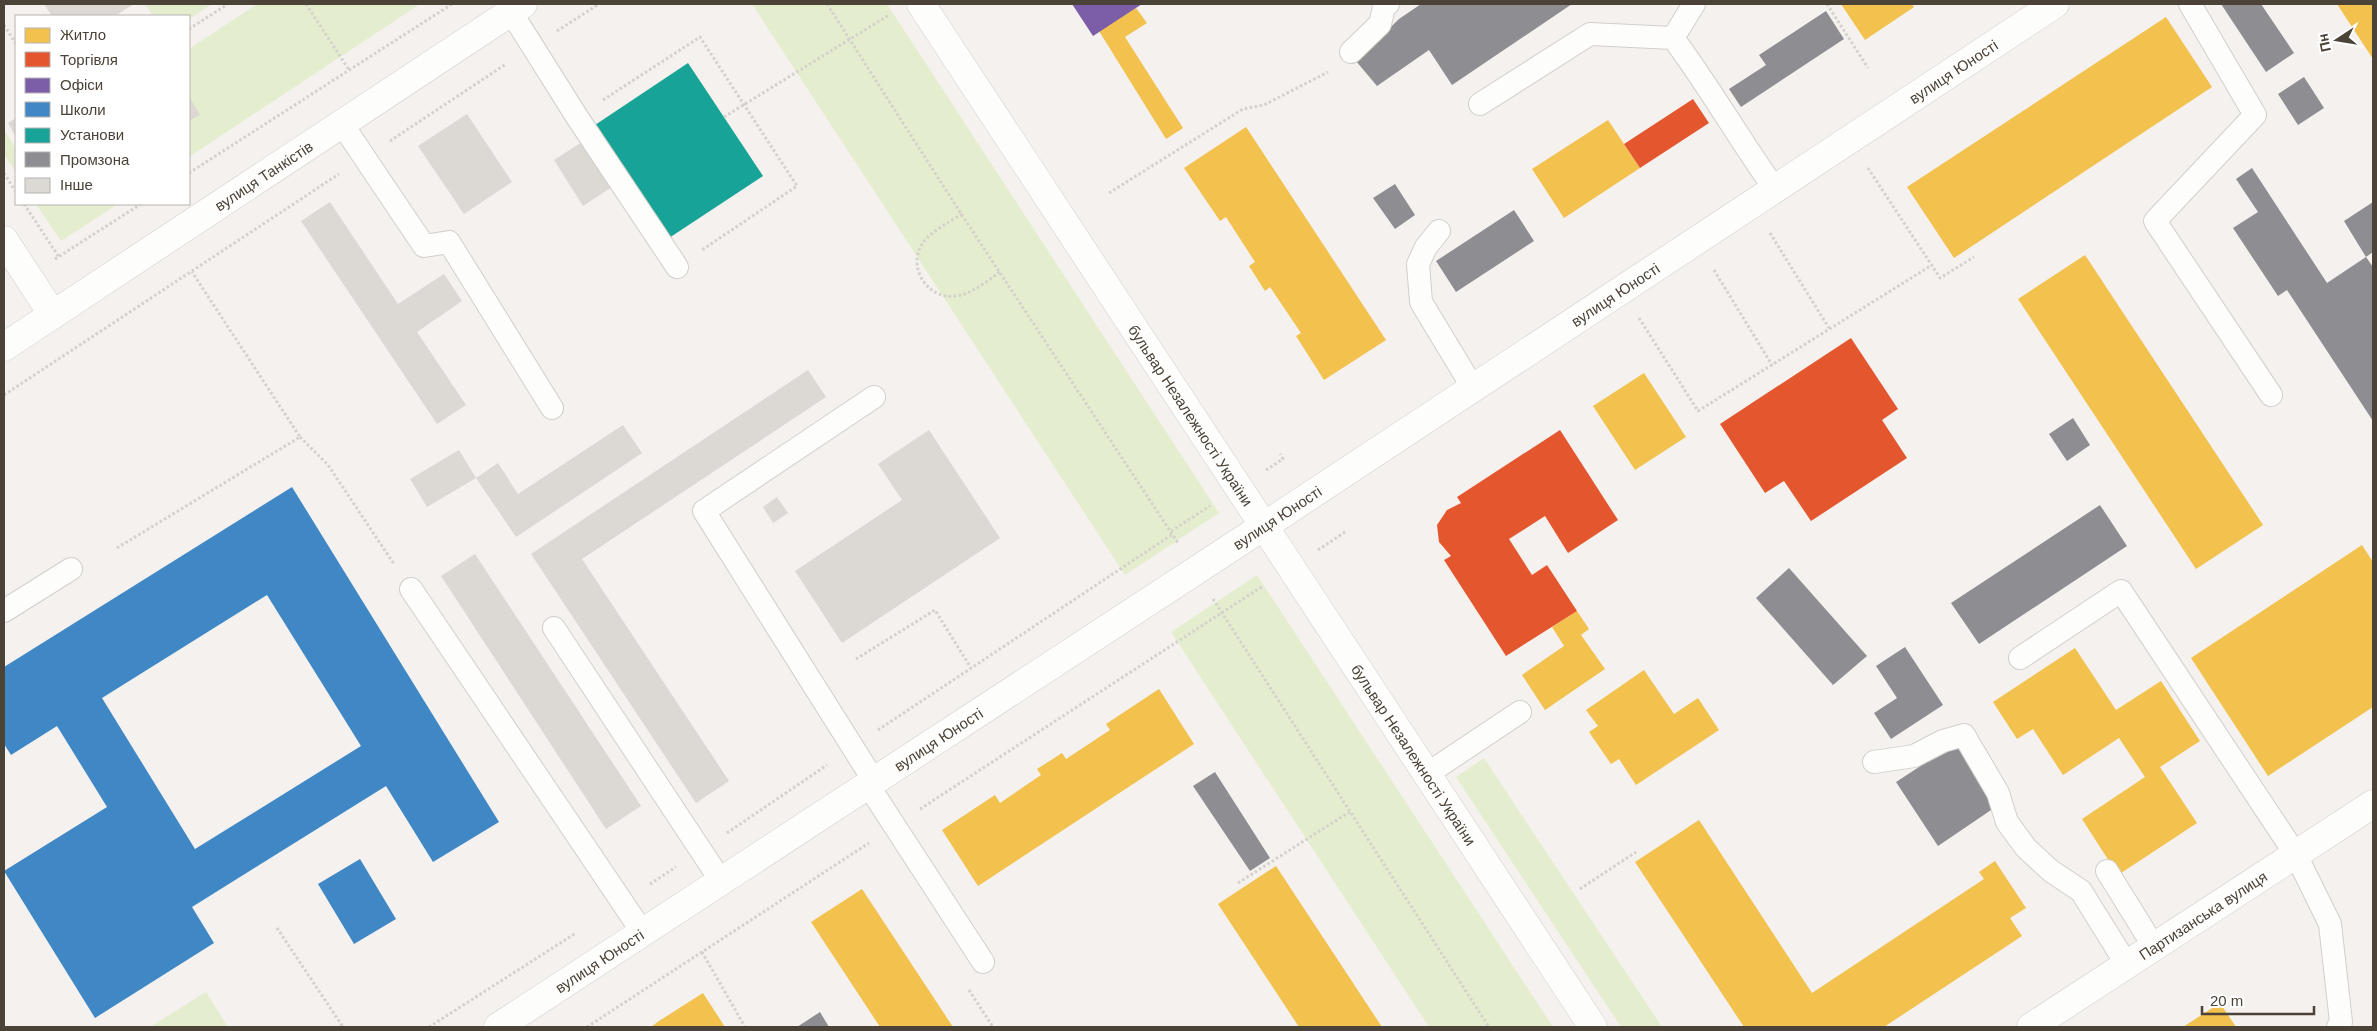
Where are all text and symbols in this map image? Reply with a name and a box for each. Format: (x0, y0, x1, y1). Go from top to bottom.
legend (15, 15, 190, 205)
north arrow (2312, 15, 2362, 65)
text: Житло (60, 26, 106, 43)
text: Пн (2315, 32, 2334, 53)
street label: вулиця Юності (1906, 36, 2001, 106)
text: Торгівля (60, 51, 118, 68)
text: Офіси (60, 76, 103, 93)
text: Школи (60, 101, 106, 118)
text: Установи (60, 126, 124, 143)
street label: вулиця Танкістів (211, 137, 316, 214)
text: Промзона (60, 151, 130, 168)
text: Інше (60, 176, 93, 193)
street label: вулиця Юності (1568, 259, 1663, 330)
street label: бульвар Незалежності України (1125, 321, 1257, 509)
street label: вулиця Юності (1230, 482, 1325, 553)
street label: бульвар Незалежності України (1348, 661, 1480, 848)
street label: вулиця Юності (891, 704, 986, 774)
street label: Партизанська вулиця (2136, 867, 2270, 963)
street label: вулиця Юності (552, 926, 647, 996)
scale bar (2202, 984, 2314, 1016)
text: 20 m (2210, 992, 2243, 1009)

